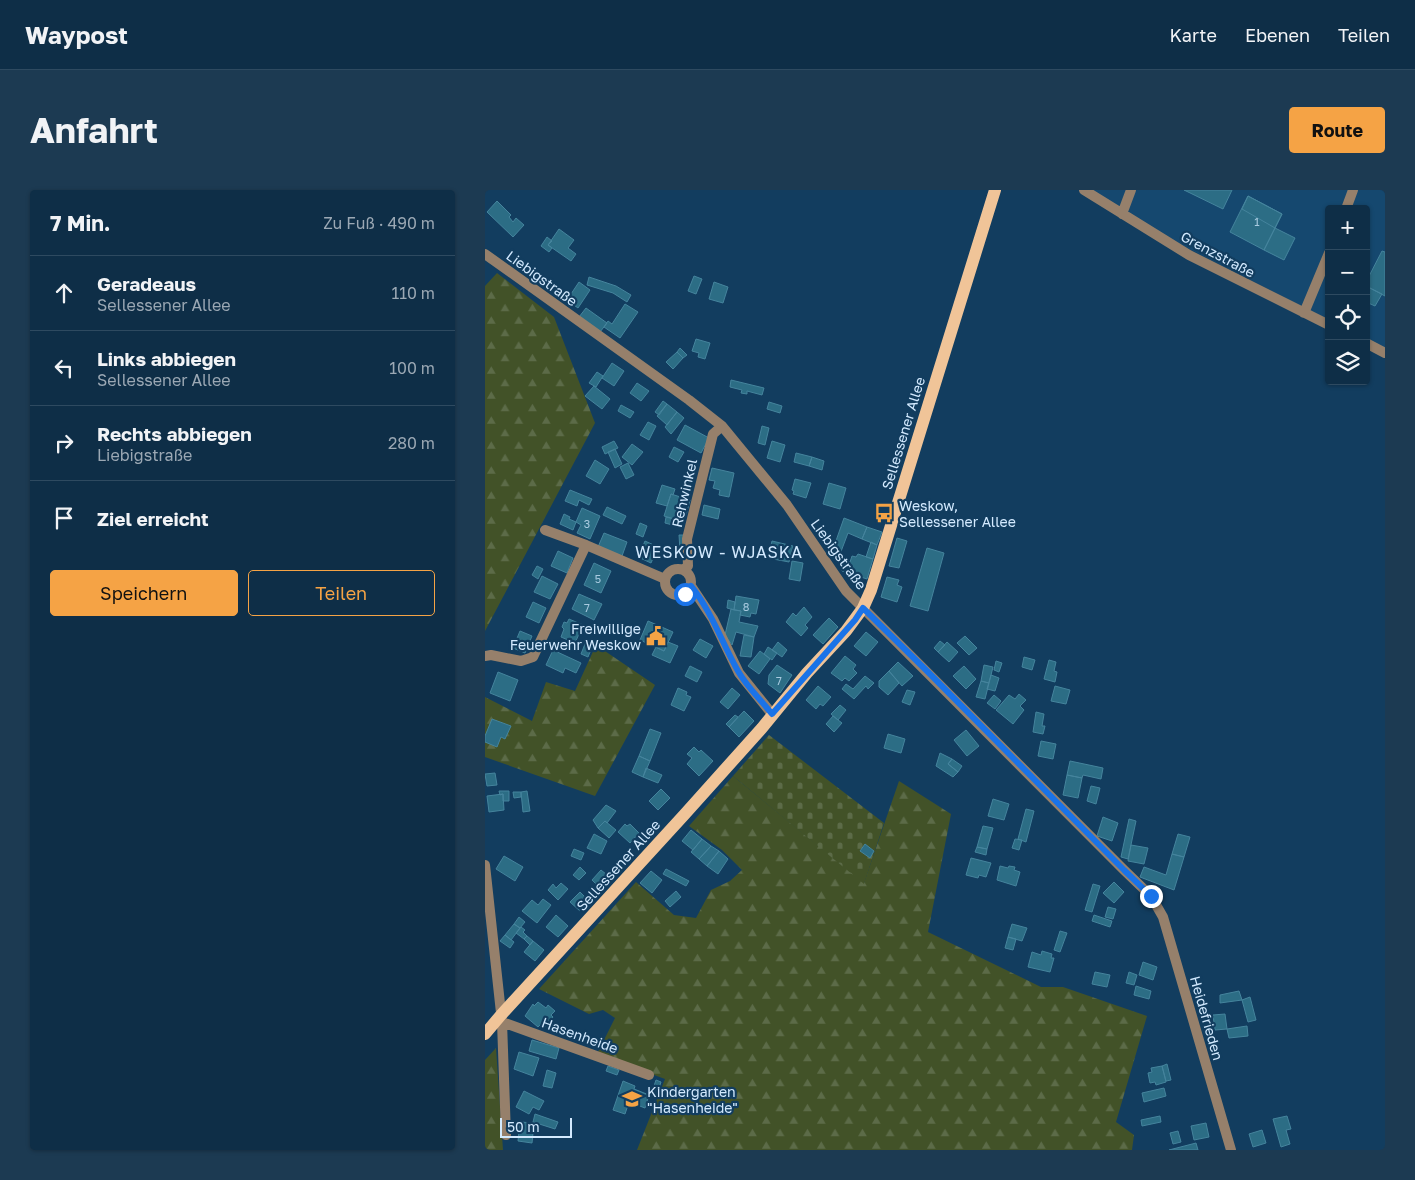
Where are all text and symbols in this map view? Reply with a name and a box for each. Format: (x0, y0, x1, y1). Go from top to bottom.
text: Waypost (25, 20, 128, 49)
text: Karte (1170, 24, 1217, 46)
text: Ebenen (1245, 24, 1310, 46)
text: Teilen (1338, 24, 1390, 46)
button: Route (1289, 107, 1385, 153)
text: Anfahrt (30, 109, 158, 151)
map controls (1325, 205, 1370, 385)
button: + (1325, 205, 1370, 250)
text: 7 Min. (50, 210, 111, 236)
text: Zu Fuß · 490 m (323, 213, 435, 233)
house number: 1 (1254, 215, 1260, 228)
street label: Grenzstraße (1178, 227, 1258, 281)
street label: Liebigstraße (503, 247, 581, 309)
button: − (1325, 250, 1370, 295)
text: Geradeaus (97, 272, 196, 295)
icon: ahead (50, 279, 78, 307)
text: 110 m (391, 283, 435, 303)
text: Sellessener Allee (97, 295, 231, 315)
button: locate (1325, 295, 1370, 340)
button: layers (1325, 340, 1370, 385)
text: Links abbiegen (97, 347, 236, 370)
icon: left (50, 354, 78, 382)
text: 100 m (389, 358, 435, 378)
text: Sellessener Allee (97, 370, 231, 390)
street label: Sellessener Allee (878, 375, 928, 491)
text: Rechts abbiegen (97, 422, 252, 445)
icon: right (50, 429, 78, 457)
text: 280 m (388, 433, 435, 453)
text: Liebigstraße (97, 445, 192, 465)
street label: Rehwinkel (668, 457, 700, 529)
place label: Weskow, Sellessener Allee (899, 497, 1016, 530)
bus stop icon: Weskow, Sellessener Allee (873, 502, 895, 524)
icon: arrive (50, 504, 78, 532)
text: Ziel erreicht (97, 507, 209, 530)
street label: Liebigstraße (808, 515, 870, 593)
house number: 3 (584, 517, 590, 530)
district label: WESKOW - WJASKA (635, 542, 803, 562)
button: Speichern (50, 570, 238, 616)
button: Teilen (248, 570, 435, 616)
house number: 5 (595, 572, 601, 585)
route start (674, 583, 697, 606)
house number: 8 (743, 600, 750, 613)
house number: 7 (584, 601, 590, 614)
place label: Freiwillige Feuerwehr Weskow (510, 620, 641, 653)
public building icon: Freiwillige Feuerwehr Weskow (645, 625, 667, 647)
house number: 7 (776, 674, 782, 687)
street label: Sellessener Allee (573, 816, 663, 914)
route end (1140, 885, 1163, 908)
street label: Heidefrieden (1187, 974, 1227, 1062)
street label: Hasenheide (540, 1013, 620, 1057)
place label: Kindergarten "Hasenheide" (647, 1083, 738, 1116)
school or university icon: Kindergarten "Hasenheide" (621, 1088, 643, 1110)
scale bar (500, 1115, 573, 1138)
text: 50 m (507, 1118, 540, 1135)

